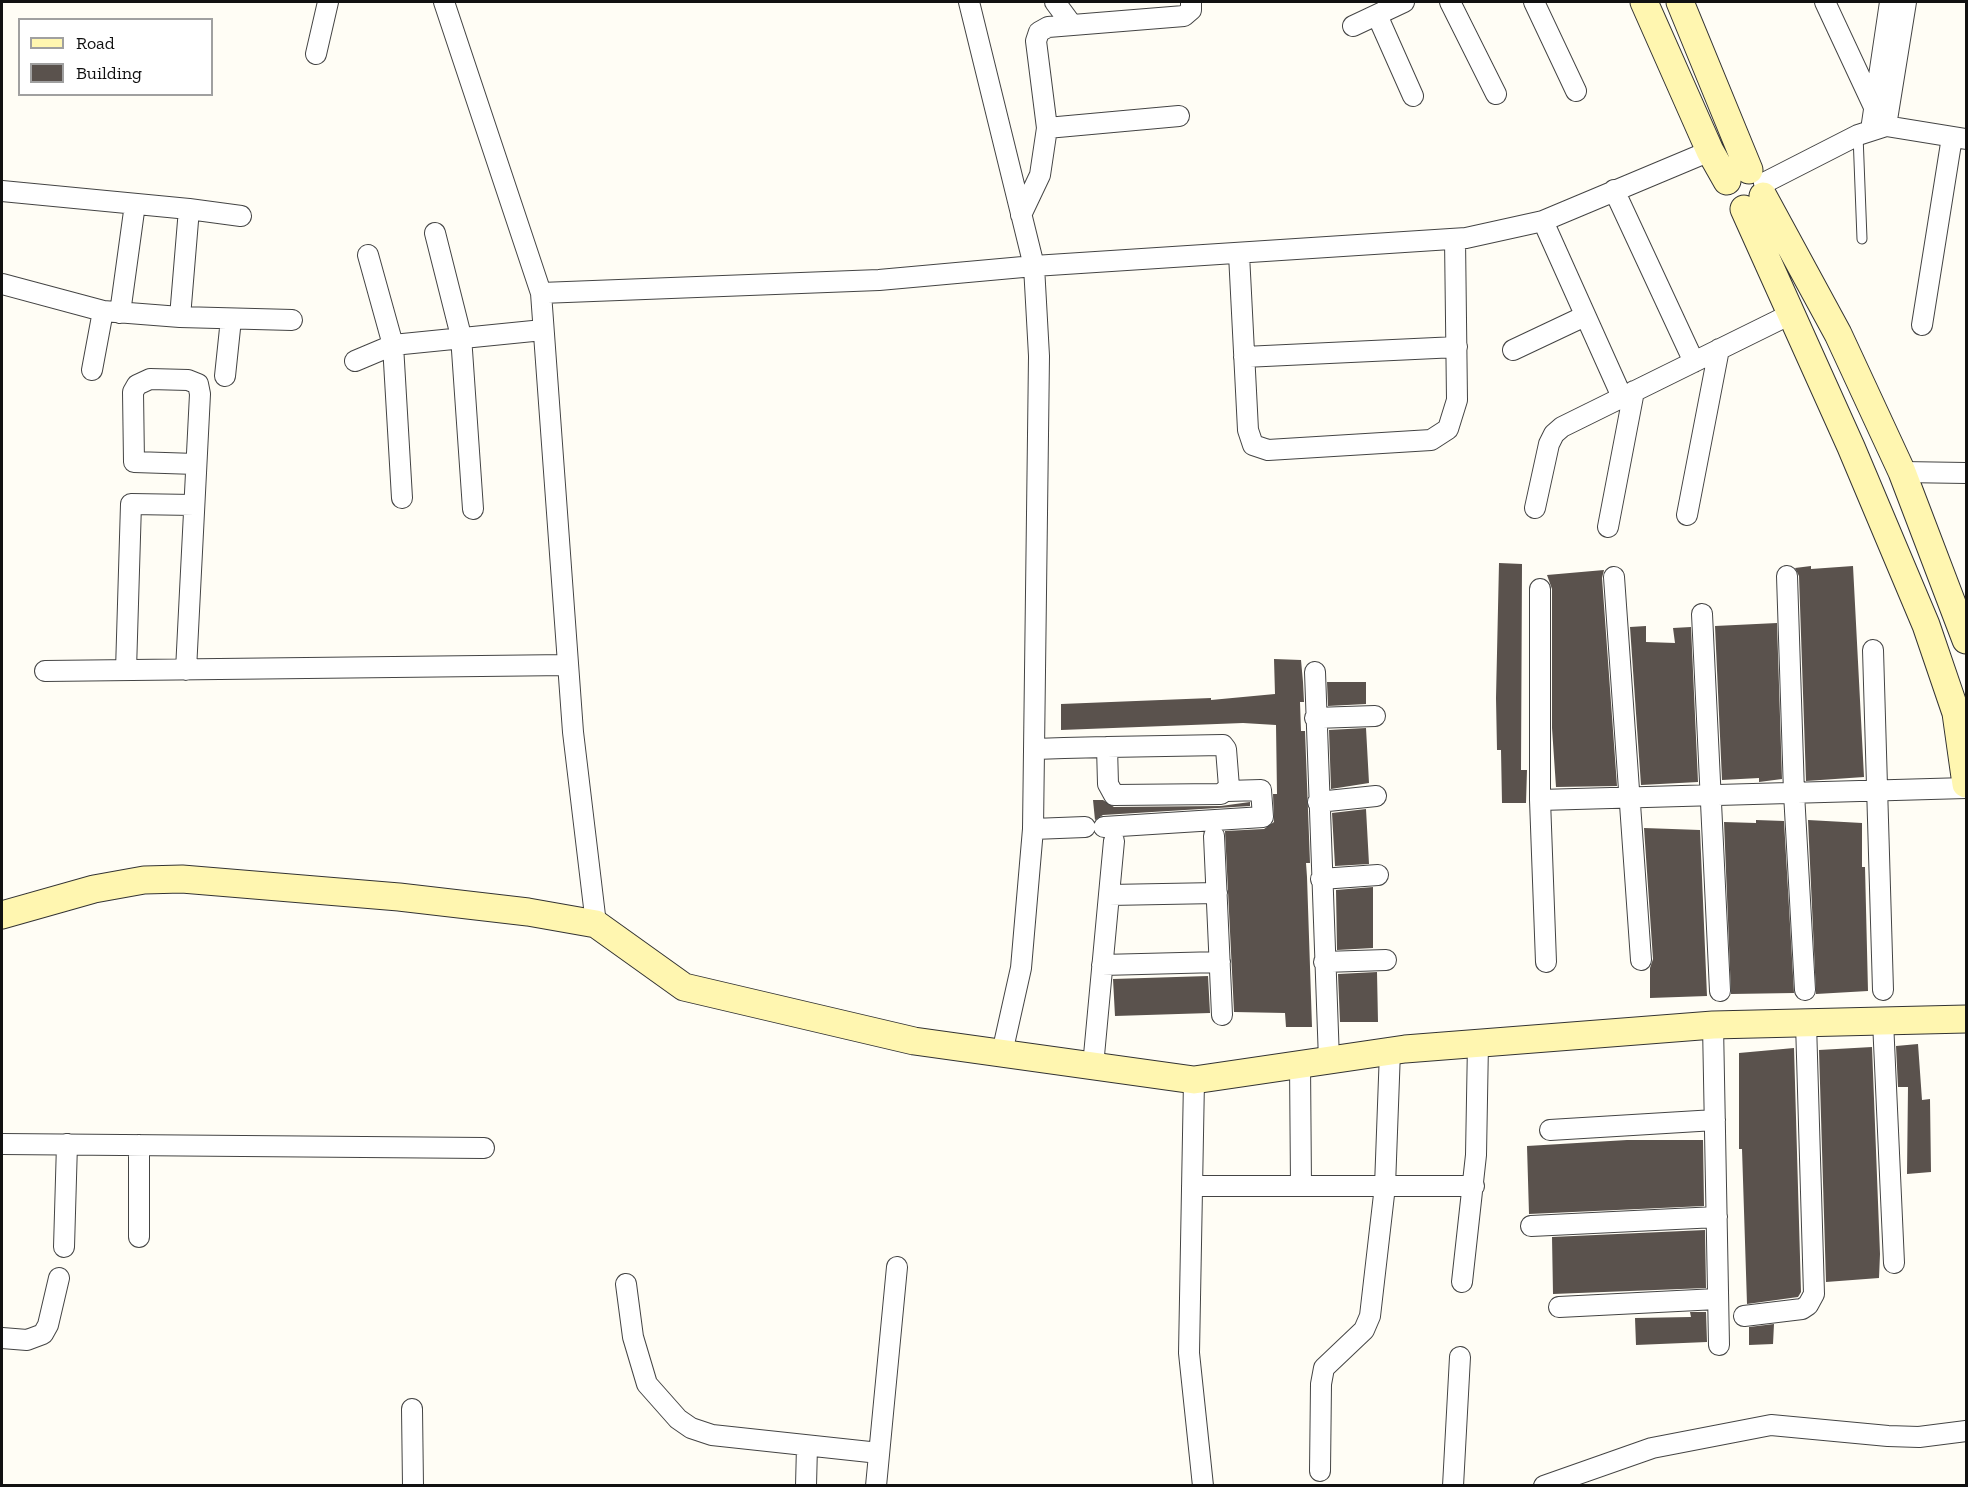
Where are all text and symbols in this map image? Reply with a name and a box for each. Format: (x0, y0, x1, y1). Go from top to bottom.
legend (18, 18, 213, 96)
text: Road (76, 32, 115, 54)
text: Building (76, 62, 142, 84)

